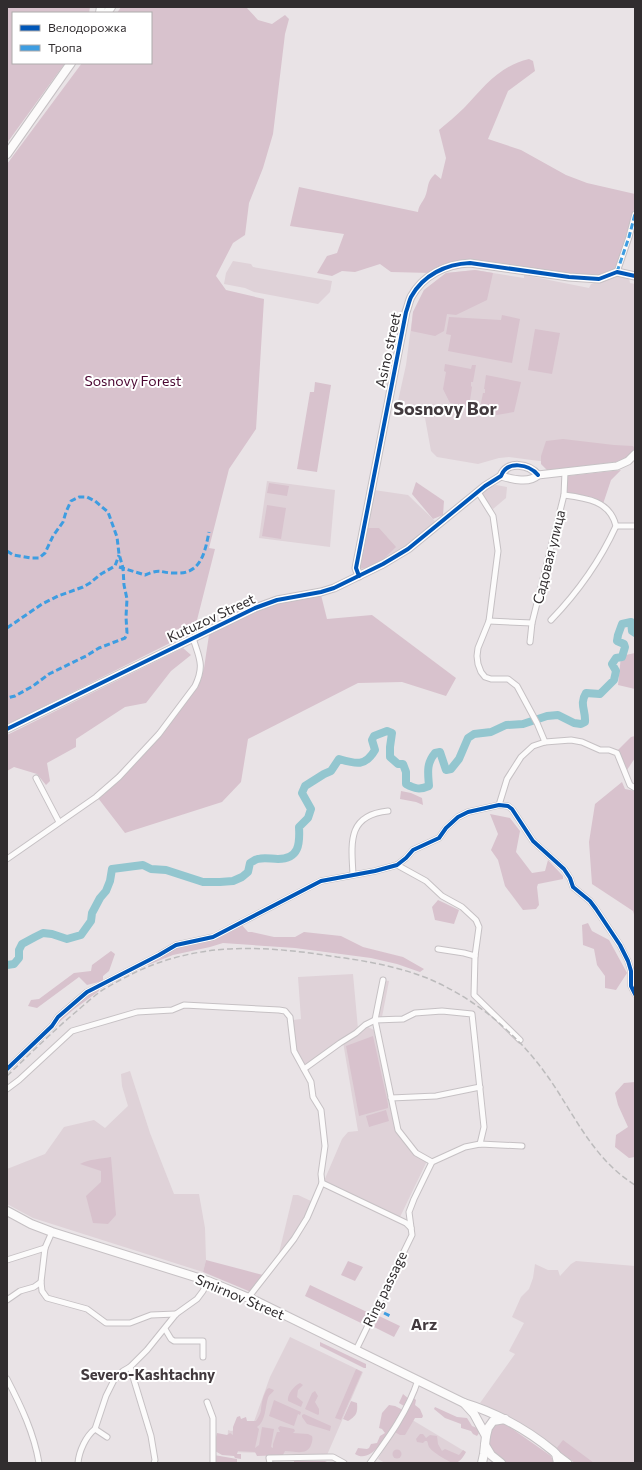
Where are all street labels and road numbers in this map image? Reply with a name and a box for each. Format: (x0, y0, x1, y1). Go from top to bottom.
street label: Asino street (371, 310, 404, 389)
street label: Садовая улица (529, 508, 568, 606)
street label: Kutuzov Street (164, 590, 258, 645)
street label: Ring passage (359, 1248, 410, 1329)
street label: Smirnov Street (193, 1270, 288, 1323)

